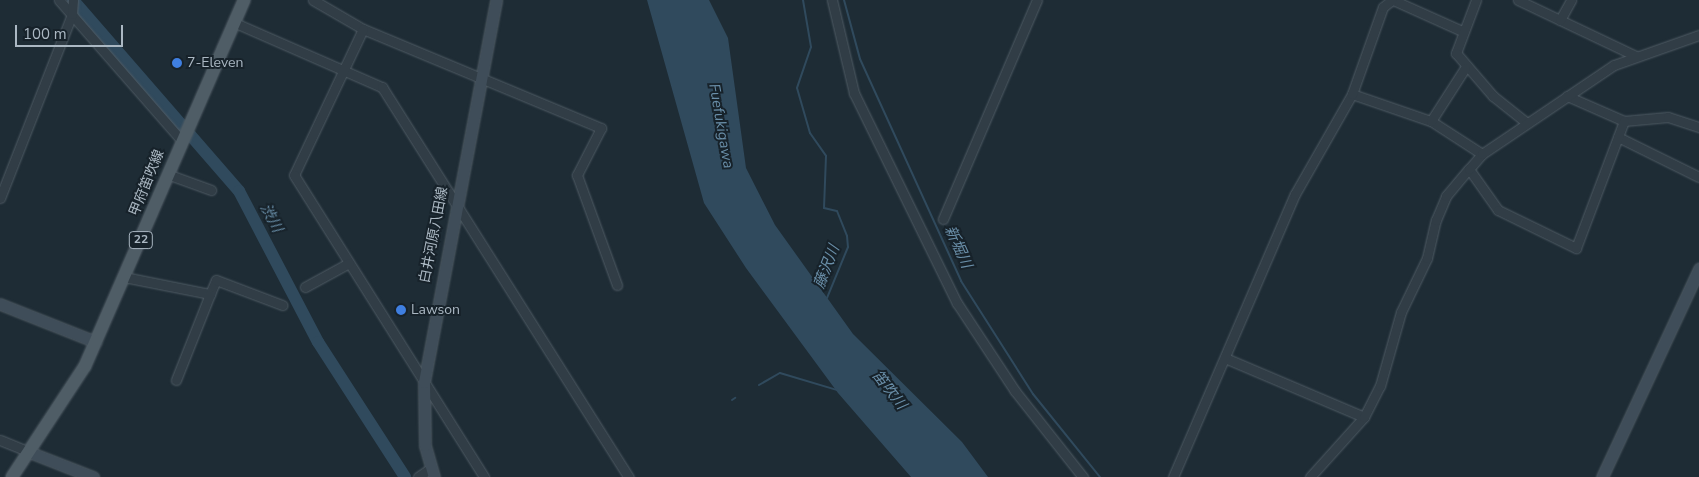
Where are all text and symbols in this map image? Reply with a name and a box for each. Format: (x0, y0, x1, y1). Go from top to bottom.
scale bar (18, 15, 125, 47)
text: 100 m (23, 24, 67, 44)
place label: 7-Eleven (187, 55, 243, 71)
marker: 7-Eleven (171, 57, 183, 69)
water label: Fuefukigawa (705, 82, 737, 170)
street label: 甲府笛吹線 (126, 147, 168, 219)
street label: 白井河原八田線 (416, 185, 452, 285)
water label: 渋川 (256, 201, 286, 235)
water label: 新堀川 (941, 223, 975, 271)
road number: 22 (128, 230, 154, 250)
water label: 藤沢川 (811, 243, 843, 291)
place label: Lawson (411, 302, 460, 318)
marker: Lawson (395, 304, 407, 316)
water label: 笛吹川 (868, 367, 910, 413)

